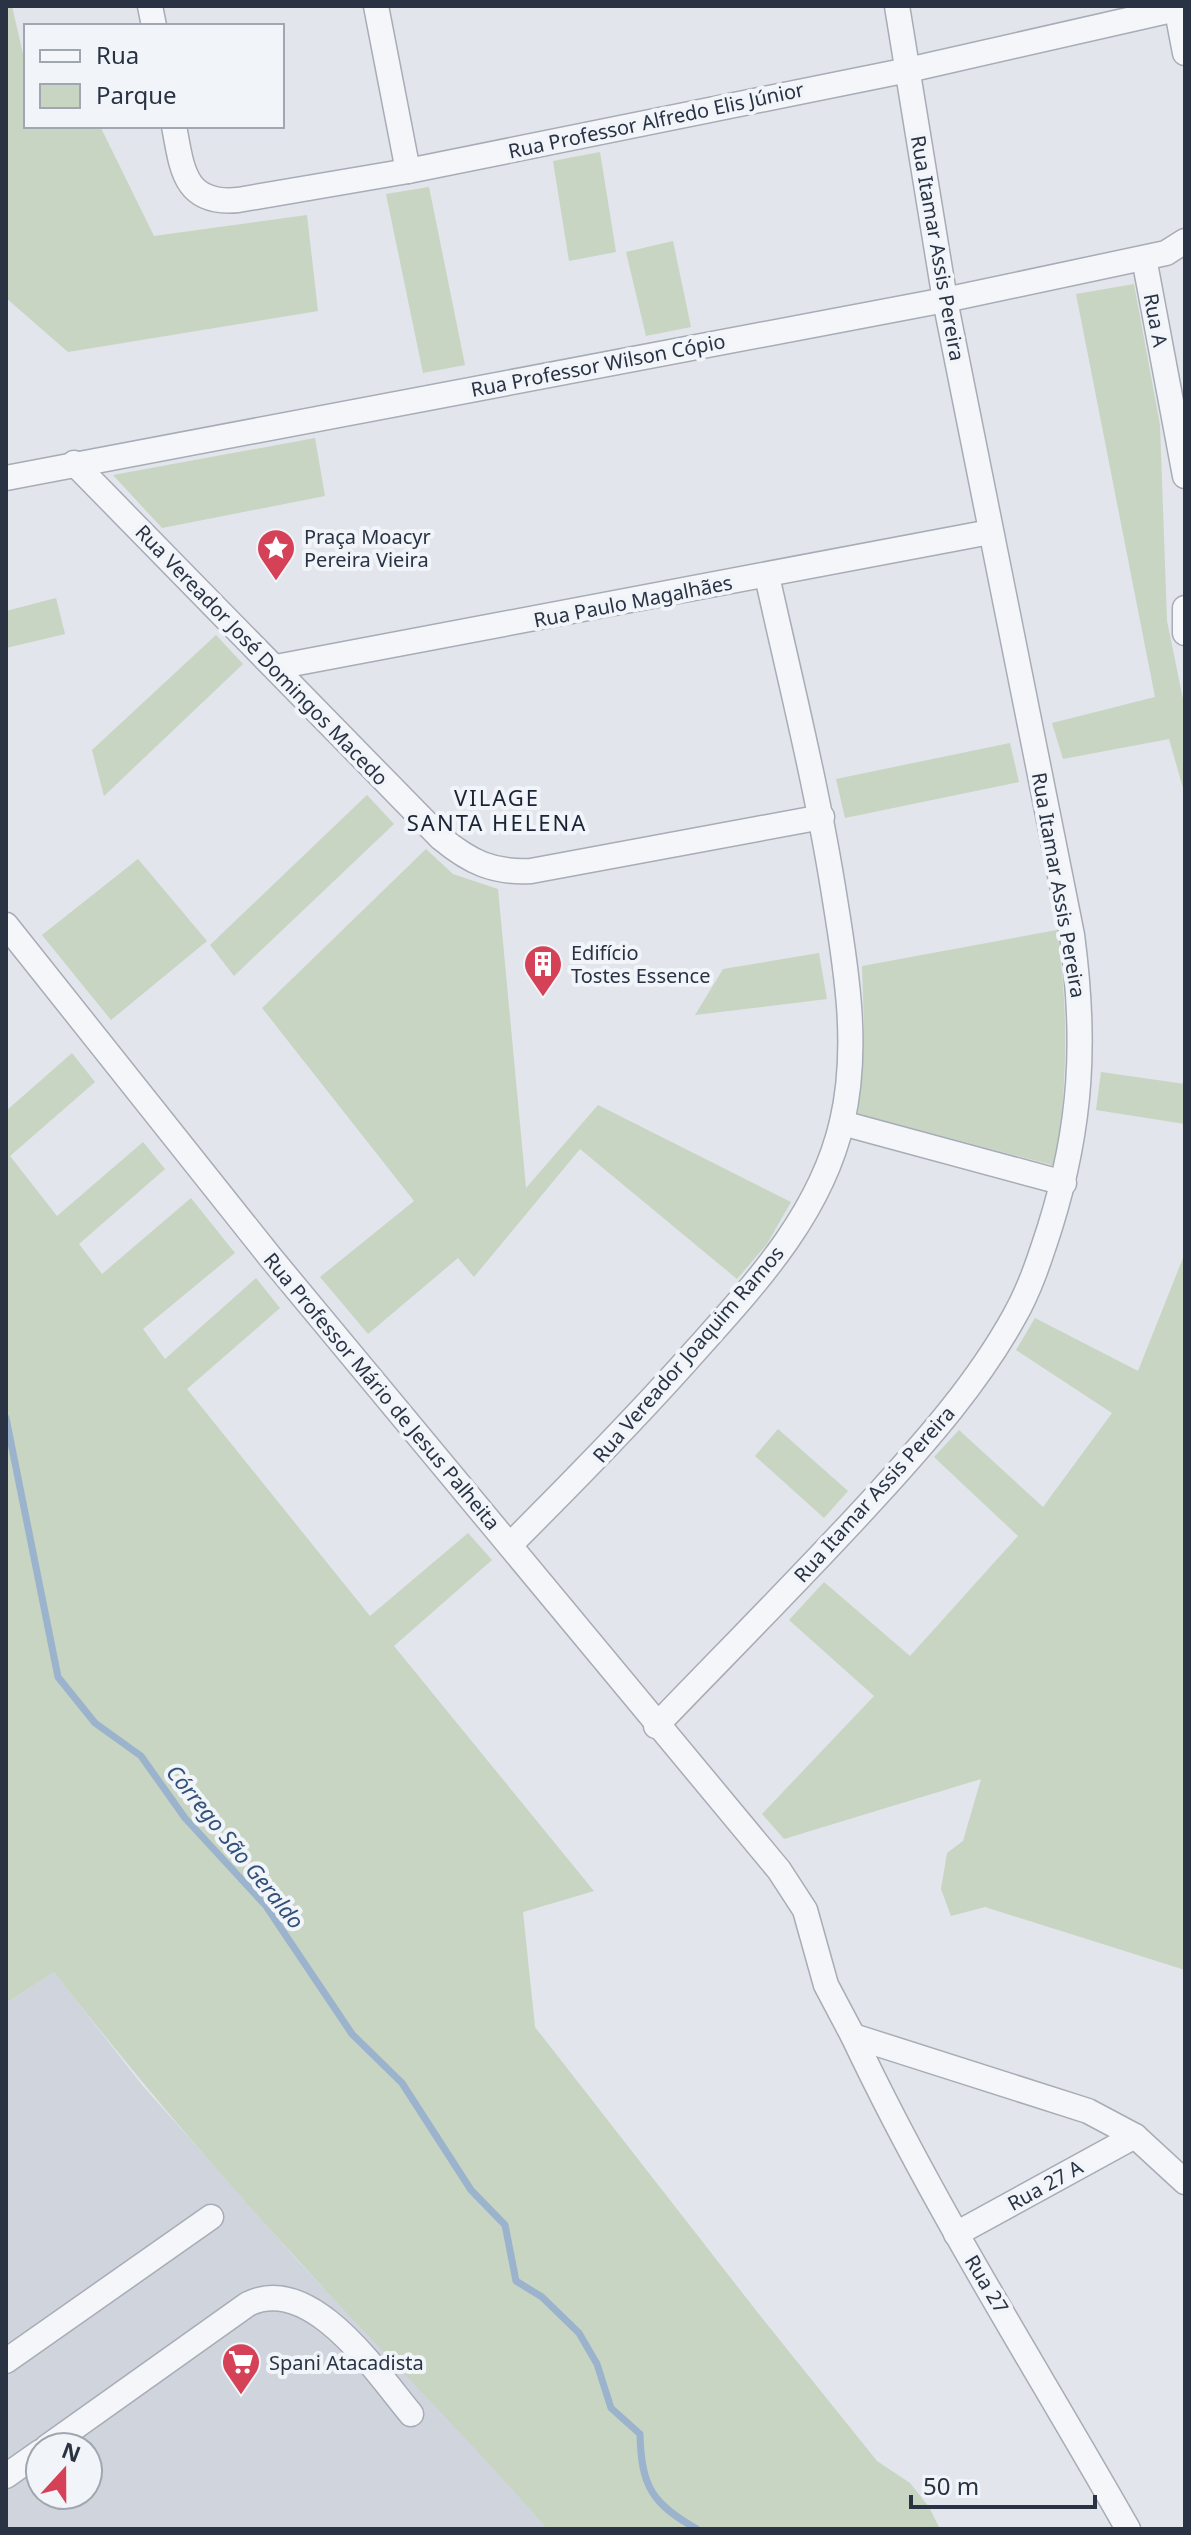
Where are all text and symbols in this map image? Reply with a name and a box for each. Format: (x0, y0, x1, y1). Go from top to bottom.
legend (24, 24, 284, 128)
text: Rua (96, 38, 139, 71)
street label: Rua Professor Alfredo Elis Júnior (506, 75, 806, 165)
text: Parque (96, 78, 177, 111)
street label: Rua Itamar Assis Pereira (905, 133, 971, 363)
street label: Rua A (1138, 291, 1174, 349)
street label: Rua Professor Wilson Cópio (468, 327, 728, 403)
street label: Rua Vereador José Domingos Macedo (130, 519, 394, 791)
place label: Praça Moacyr Pereira Vieira (304, 523, 431, 573)
place icon: Praça Moacyr Pereira Vieira (255, 527, 297, 582)
street label: Rua Paulo Magalhães (531, 568, 735, 634)
street label: Rua Itamar Assis Pereira (1026, 770, 1092, 1000)
district label: VILAGE SANTA HELENA (407, 782, 587, 837)
place label: Edifício Tostes Essence (571, 939, 710, 989)
building icon: Edifício Tostes Essence (522, 943, 564, 998)
street label: Rua Vereador Joaquim Ramos (586, 1240, 790, 1468)
street label: Rua Professor Mário de Jesus Palheita (258, 1247, 506, 1535)
street label: Rua Itamar Assis Pereira (788, 1400, 960, 1588)
water label: Córrego São Geraldo (160, 1758, 312, 1934)
street label: Rua 27 A (1003, 2153, 1088, 2217)
street label: Rua 27 (959, 2250, 1015, 2318)
supermarket icon: Spani Atacadista (220, 2341, 262, 2396)
place label: Spani Atacadista (269, 2349, 424, 2376)
north arrow (24, 2431, 104, 2511)
text: N (58, 2434, 85, 2469)
scale bar (911, 2459, 1095, 2509)
text: 50 m (923, 2469, 979, 2502)

